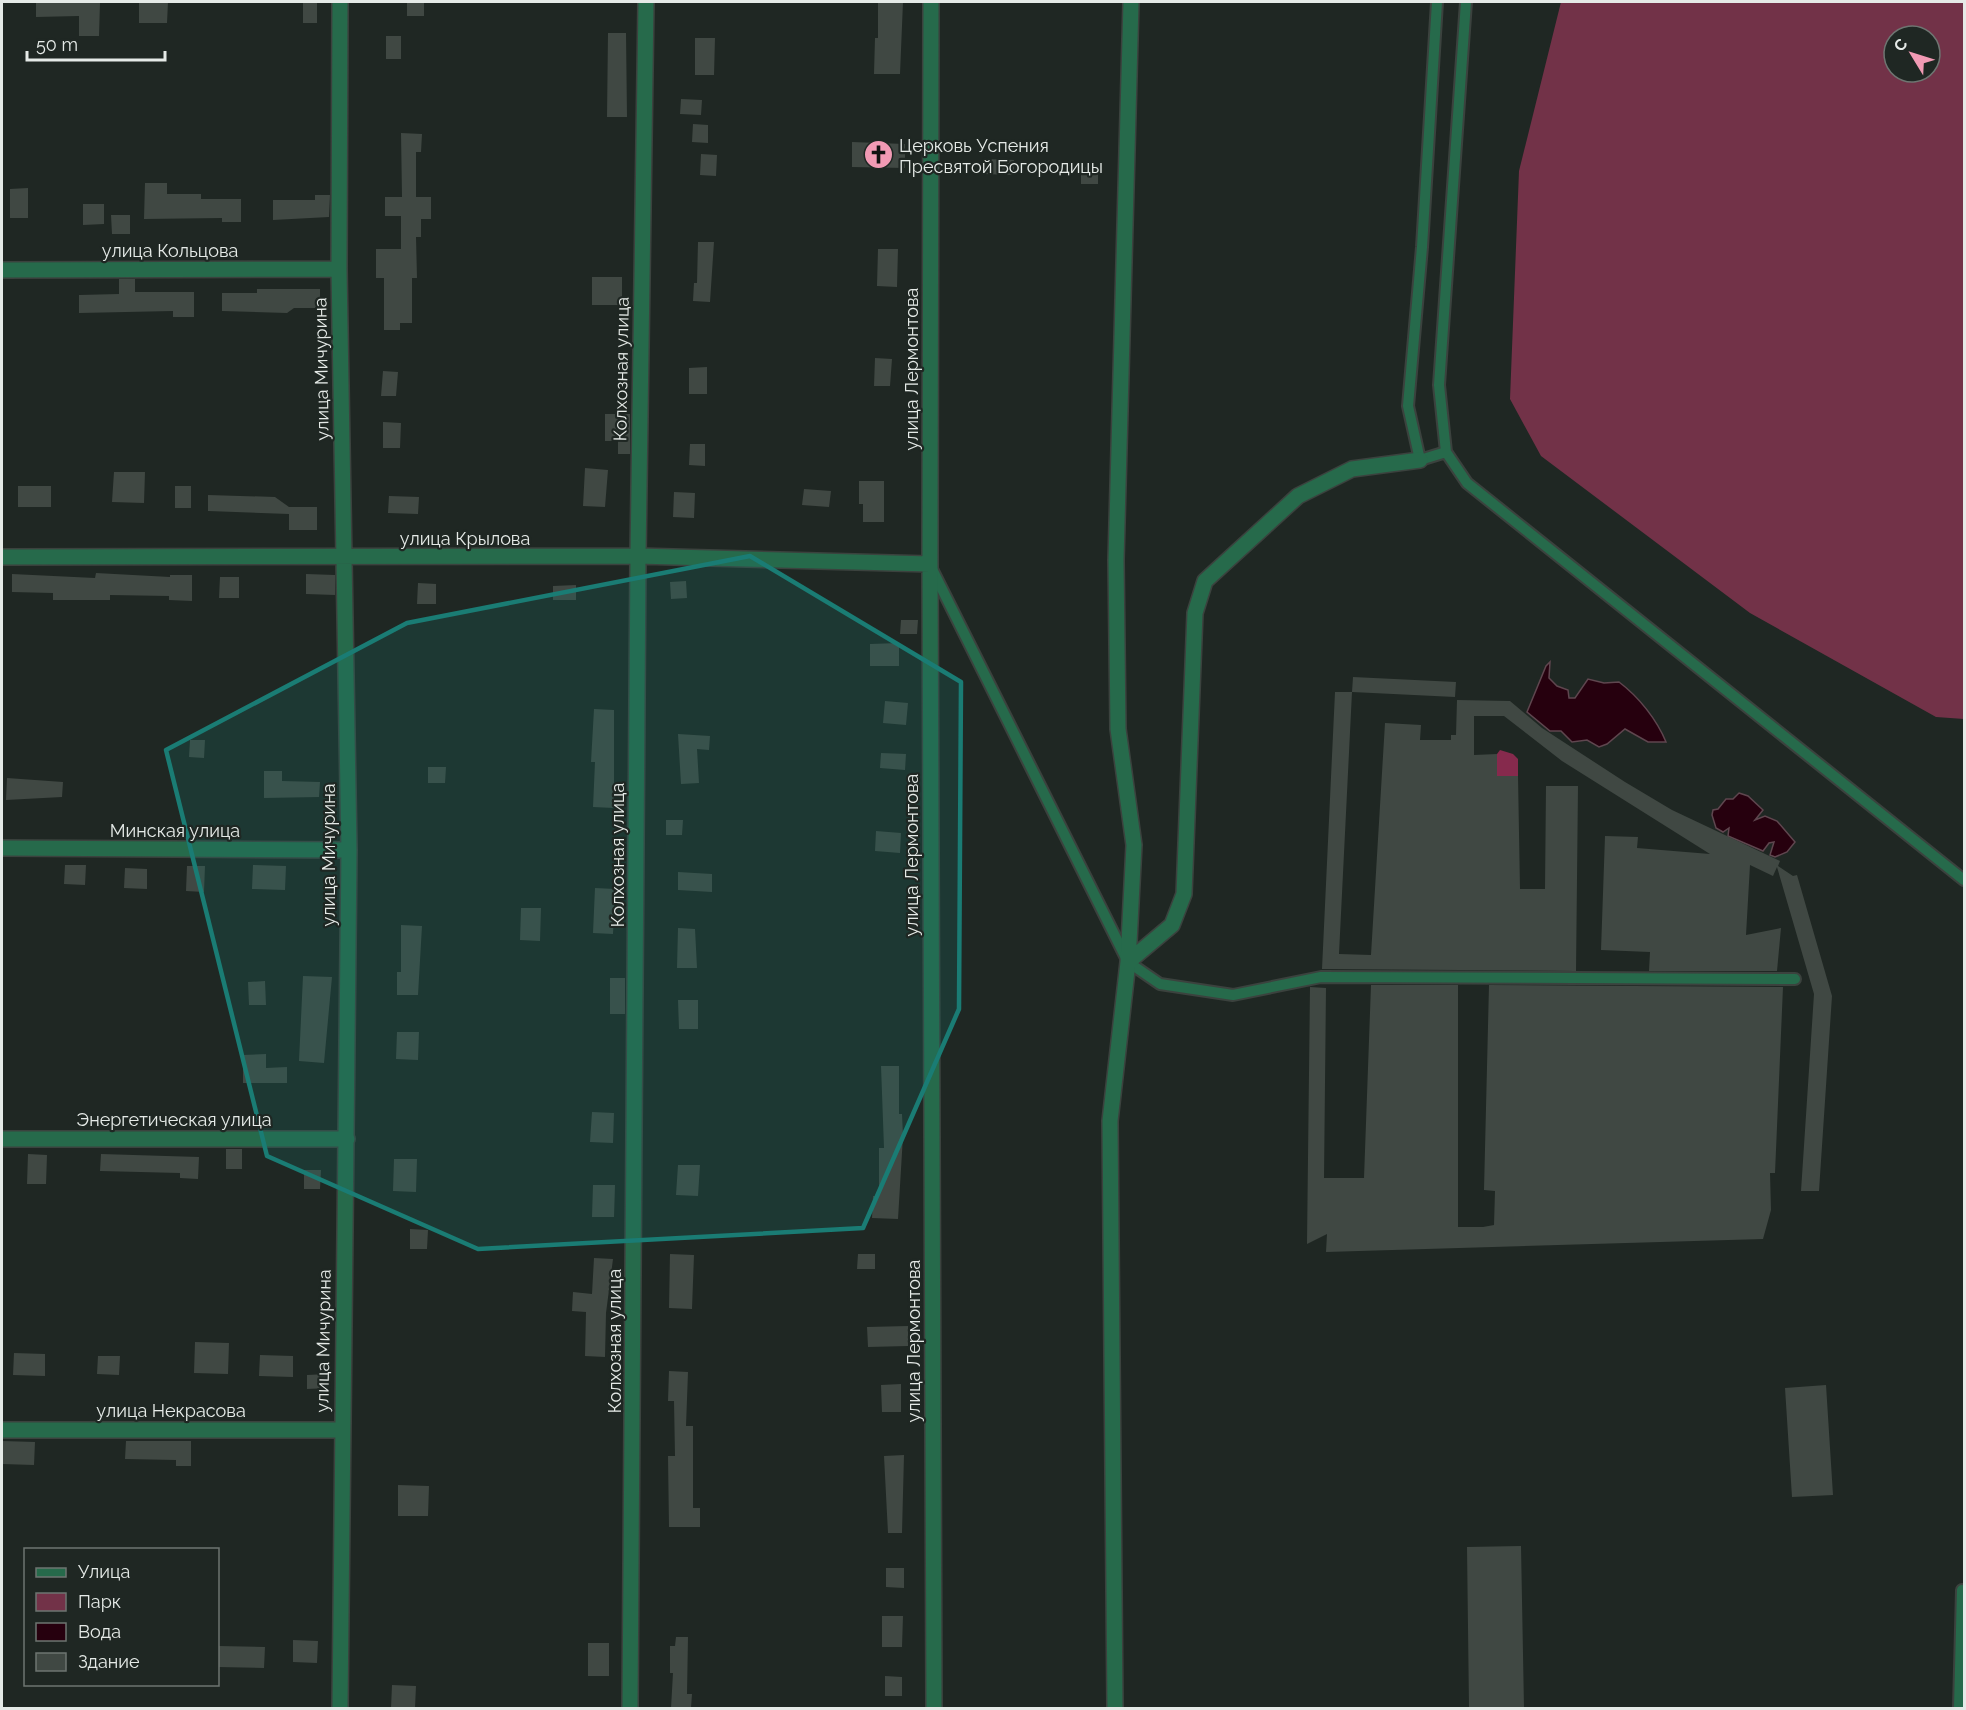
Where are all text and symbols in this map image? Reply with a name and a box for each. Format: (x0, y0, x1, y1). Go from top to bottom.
scale bar (27, 24, 165, 62)
north arrow (1882, 24, 1942, 84)
text: 50 m (36, 34, 78, 55)
text: С (1890, 35, 1911, 55)
place label: Церковь Успения Пресвятой Богородицы (899, 135, 1103, 177)
church icon: Церковь Успения Пресвятой Богородицы (862, 139, 894, 171)
street label: улица Кольцова (102, 240, 238, 261)
street label: улица Лермонтова (901, 288, 922, 450)
street label: улица Мичурина (309, 297, 333, 441)
street label: Колхозная улица (609, 297, 633, 441)
street label: улица Крылова (400, 528, 530, 549)
street label: улица Лермонтова (901, 774, 922, 936)
street label: улица Мичурина (318, 783, 339, 927)
street label: Колхозная улица (607, 783, 628, 927)
street label: Минская улица (110, 820, 240, 841)
street label: Энергетическая улица (76, 1109, 272, 1130)
street label: улица Лермонтова (903, 1260, 924, 1422)
street label: улица Мичурина (311, 1269, 335, 1413)
street label: Колхозная улица (604, 1269, 625, 1413)
street label: улица Некрасова (96, 1400, 246, 1421)
legend (24, 1548, 219, 1686)
text: Улица (78, 1561, 130, 1582)
text: Парк (78, 1591, 121, 1612)
text: Вода (78, 1621, 121, 1642)
text: Здание (78, 1651, 140, 1672)

